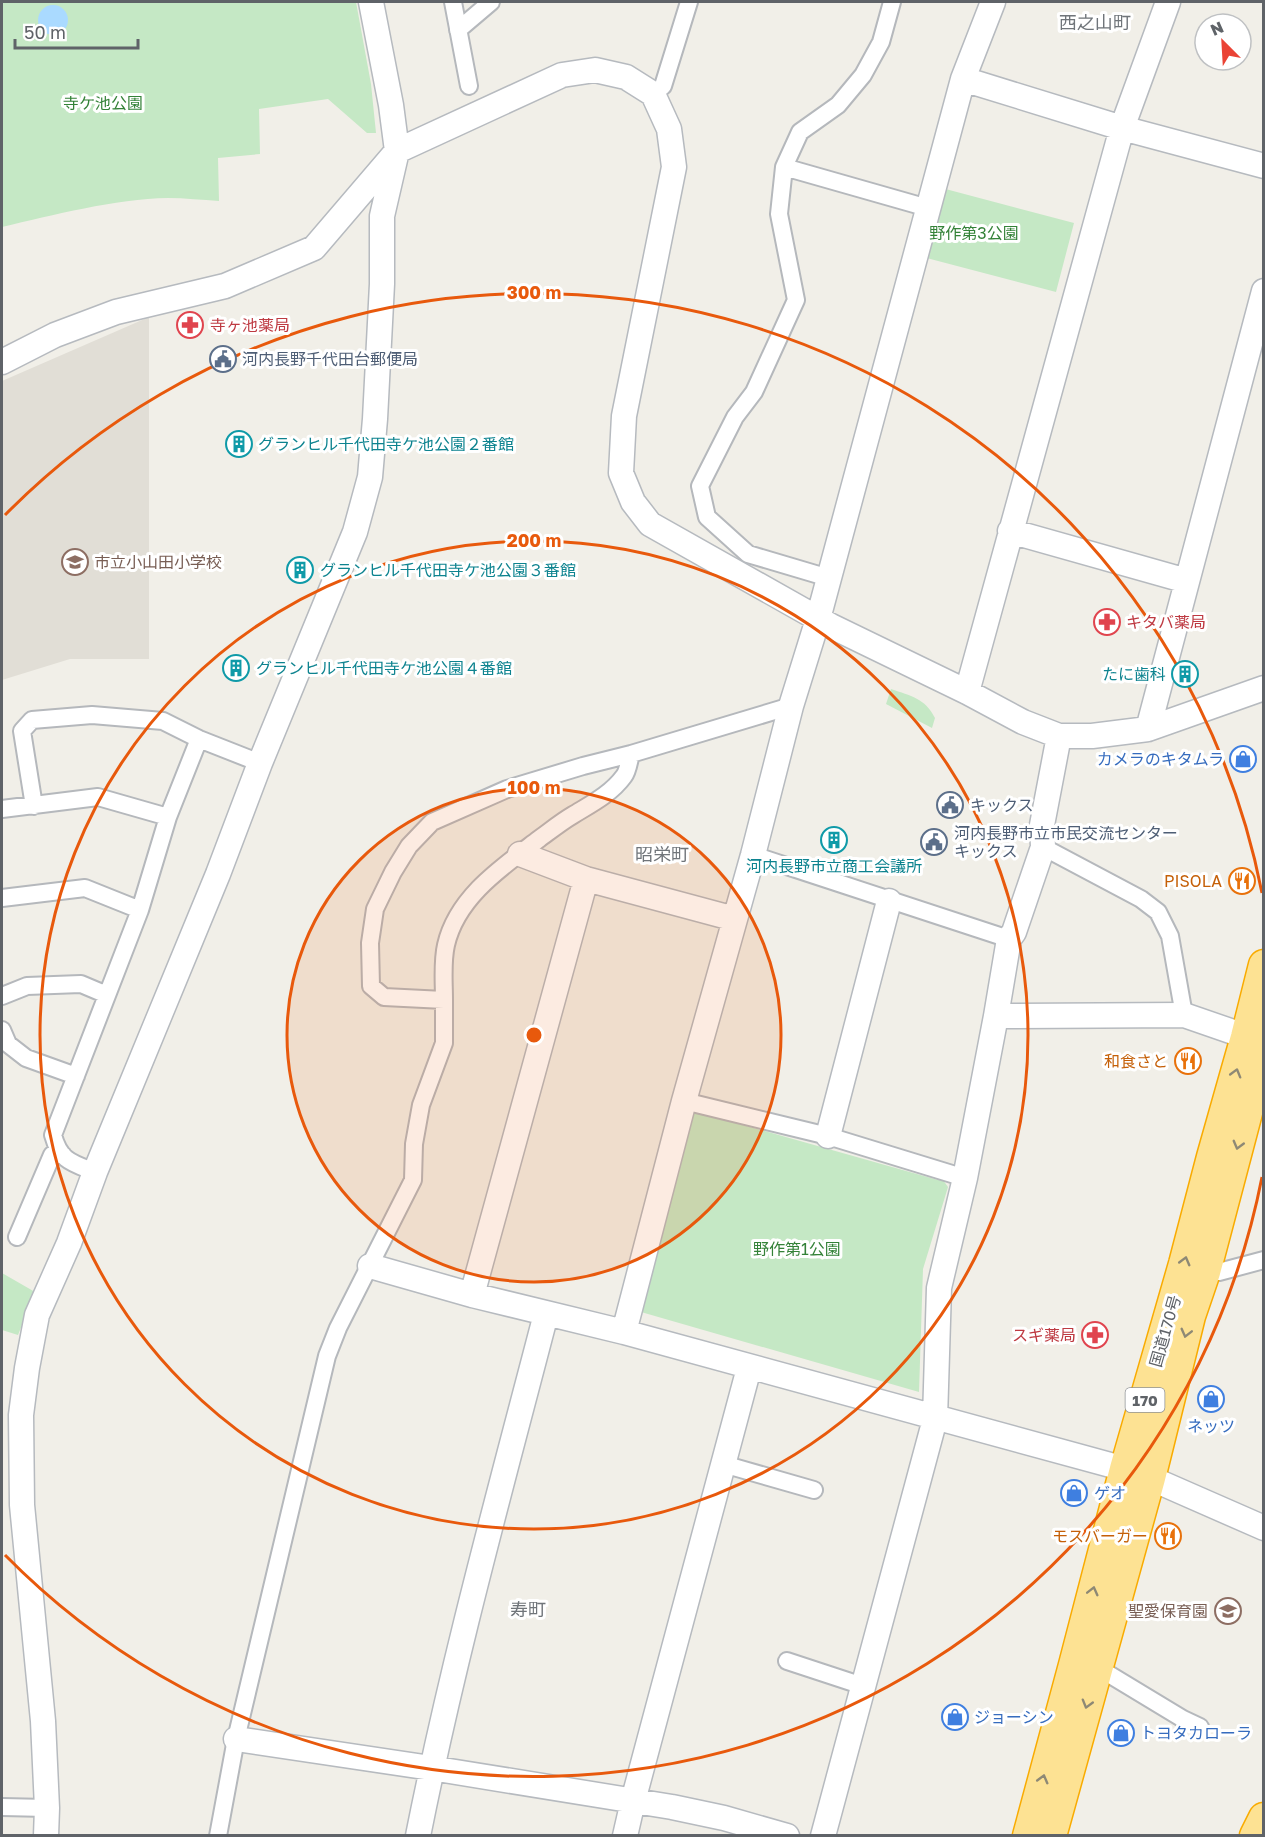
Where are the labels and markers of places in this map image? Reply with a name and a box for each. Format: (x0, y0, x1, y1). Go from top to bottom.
pharmacy icon: 寺ヶ池薬局 (175, 310, 205, 340)
place label: 寺ヶ池薬局 (210, 315, 290, 335)
public building icon: 河内長野千代田台郵便局 (208, 344, 238, 374)
place label: 河内長野千代田台郵便局 (242, 349, 418, 369)
building icon: グランヒル千代田寺ケ池公園２番館 (224, 429, 254, 459)
place label: グランヒル千代田寺ケ池公園２番館 (258, 434, 514, 454)
school or university icon: 市立小山田小学校 (60, 547, 90, 577)
place label: 市立小山田小学校 (94, 552, 222, 572)
building icon: グランヒル千代田寺ケ池公園３番館 (285, 555, 315, 585)
place label: グランヒル千代田寺ケ池公園３番館 (320, 560, 576, 580)
pharmacy icon: キタバ薬局 (1092, 607, 1122, 637)
place label: キタバ薬局 (1126, 612, 1206, 632)
building icon: グランヒル千代田寺ケ池公園４番館 (221, 653, 251, 683)
place label: グランヒル千代田寺ケ池公園４番館 (256, 658, 512, 678)
building icon: たに歯科 (1170, 659, 1200, 689)
place label: たに歯科 (1102, 664, 1166, 684)
shop icon: カメラのキタムラ (1228, 744, 1258, 774)
place label: カメラのキタムラ (1097, 749, 1224, 769)
public building icon: キックス (935, 790, 965, 820)
place label: キックス (970, 795, 1034, 815)
place label: 河内長野市立市民交流センター キックス (954, 823, 1178, 861)
building icon: 河内長野市立商工会議所 (819, 825, 849, 855)
public building icon: 河内長野市立市民交流センター キックス (919, 827, 949, 857)
place label: 河内長野市立商工会議所 (746, 856, 922, 876)
restaurant icon: PISOLA (1227, 866, 1257, 896)
place label: PISOLA (1164, 871, 1222, 891)
centre of rings (524, 1025, 544, 1045)
restaurant icon: 和食さと (1173, 1046, 1203, 1076)
place label: 和食さと (1104, 1051, 1168, 1071)
pharmacy icon: スギ薬局 (1080, 1320, 1110, 1350)
place label: スギ薬局 (1012, 1325, 1076, 1345)
shop icon: ネッツ (1196, 1384, 1226, 1414)
place label: ネッツ (1187, 1416, 1235, 1436)
shop icon: ゲオ (1059, 1478, 1089, 1508)
place label: ゲオ (1094, 1483, 1126, 1503)
restaurant icon: モスバーガー (1153, 1521, 1183, 1551)
place label: モスバーガー (1052, 1526, 1148, 1546)
school or university icon: 聖愛保育園 (1213, 1596, 1243, 1626)
place label: 聖愛保育園 (1128, 1601, 1208, 1621)
shop icon: ジョーシン (940, 1702, 970, 1732)
place label: ジョーシン (974, 1707, 1054, 1727)
shop icon: トヨタカローラ (1106, 1718, 1136, 1748)
place label: トヨタカローラ (1140, 1723, 1252, 1743)

